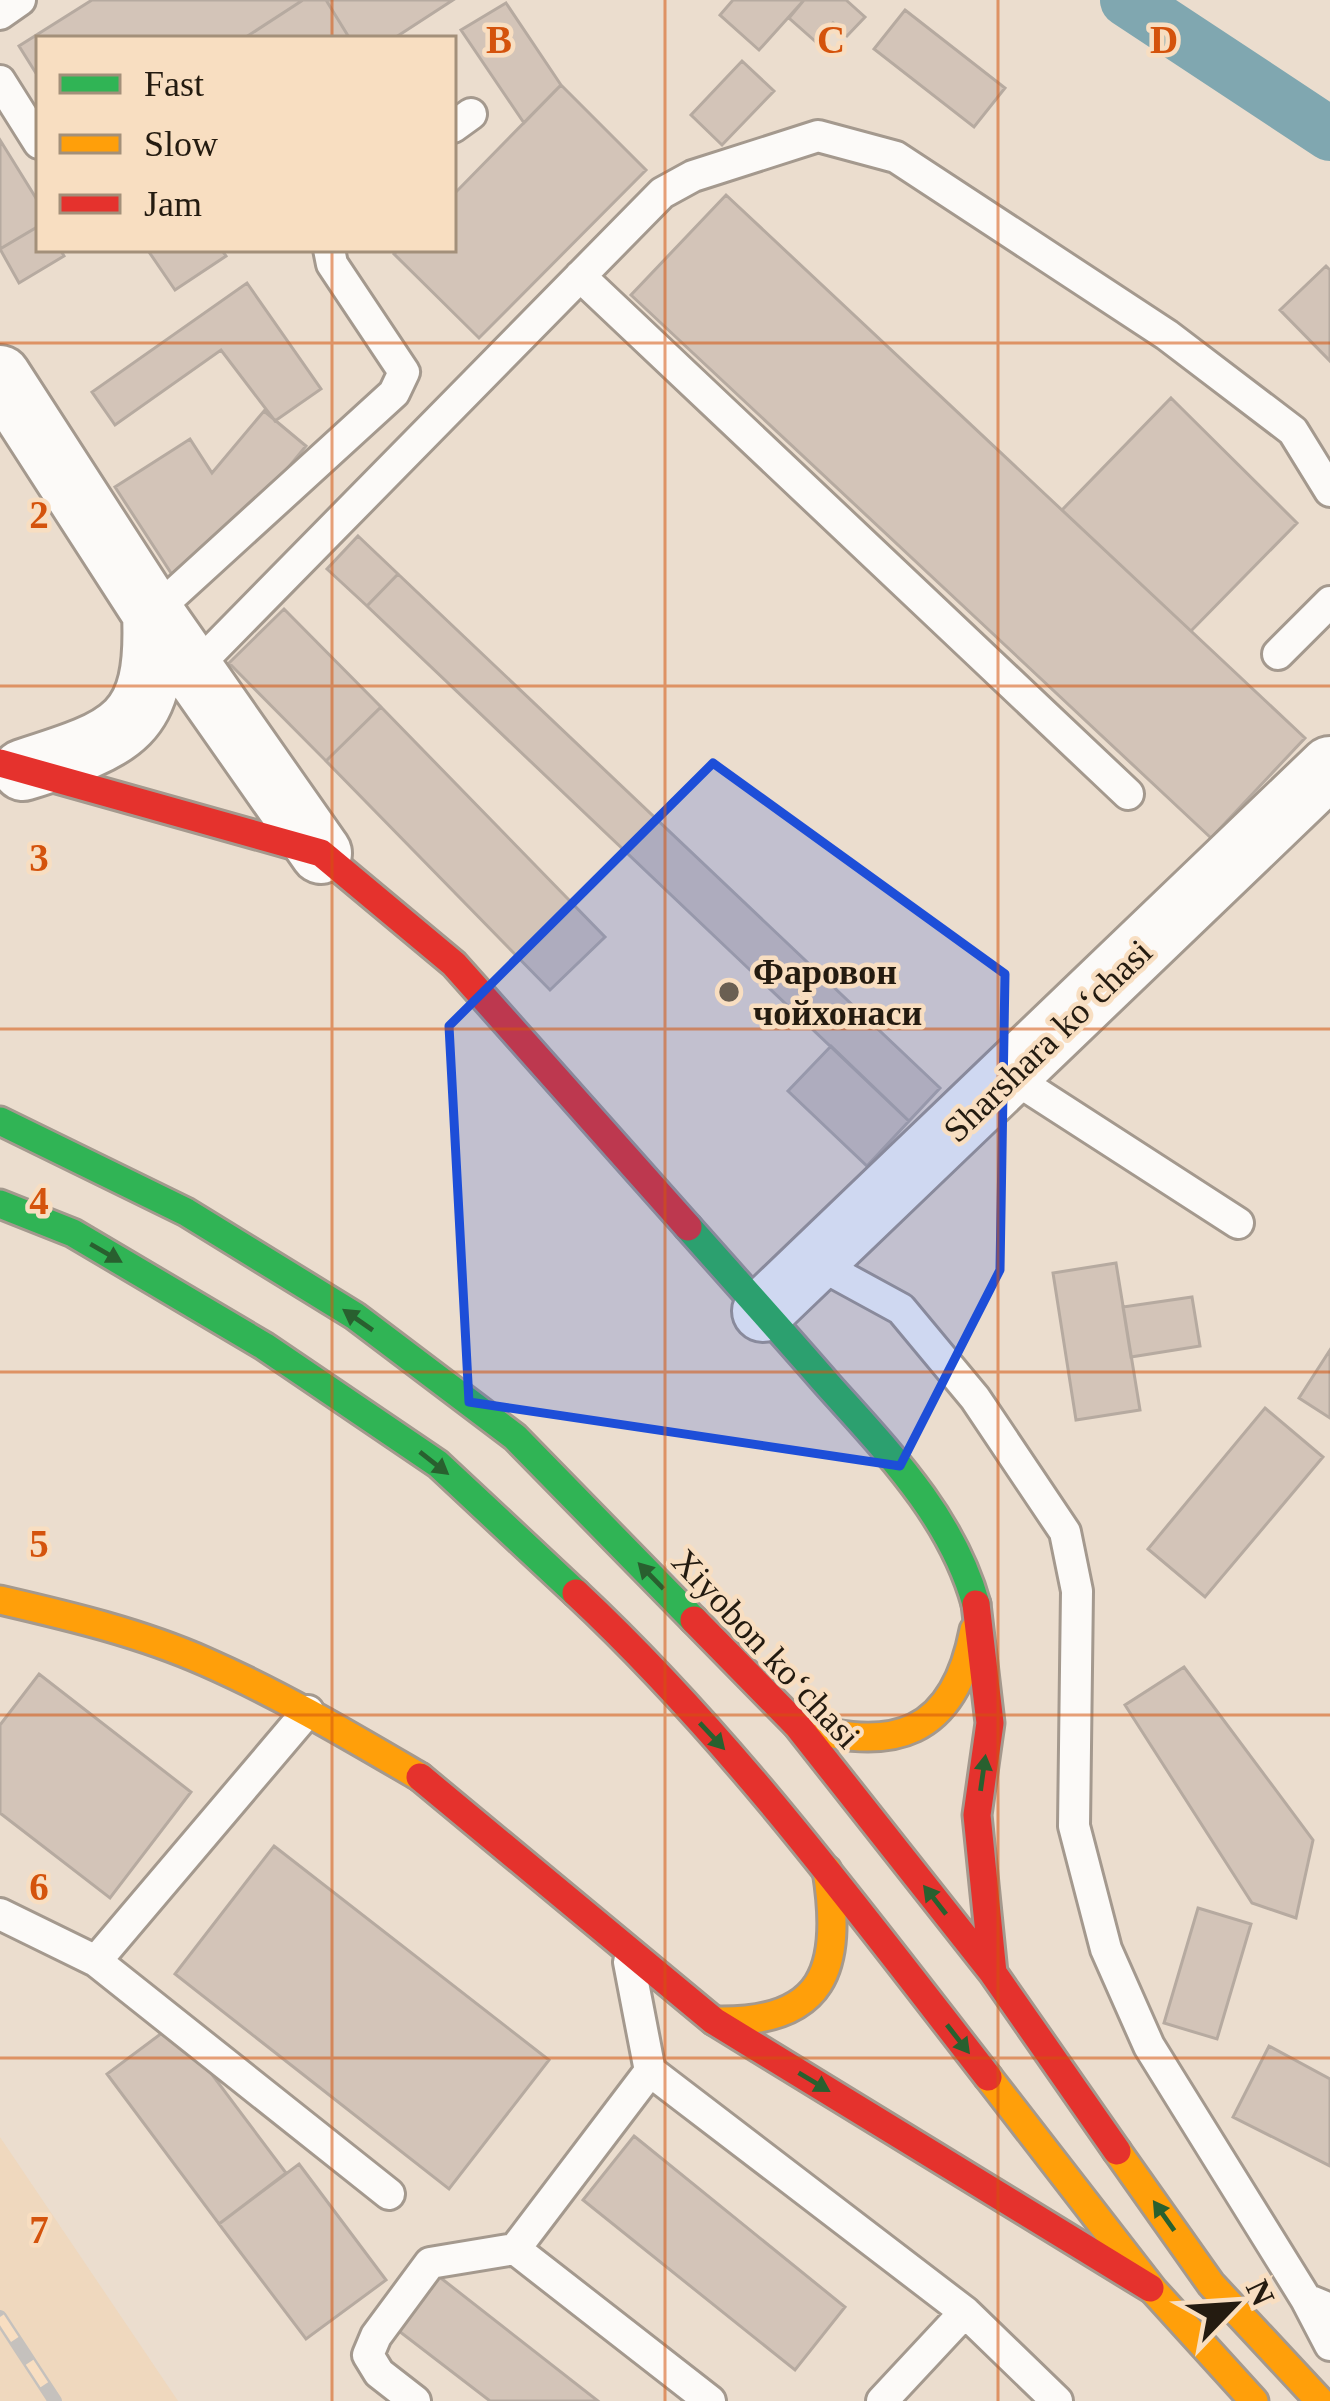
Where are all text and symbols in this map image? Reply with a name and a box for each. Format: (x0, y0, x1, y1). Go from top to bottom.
text: B (486, 18, 512, 61)
text: C (817, 18, 845, 61)
text: D (1150, 18, 1178, 61)
legend (36, 36, 456, 252)
text: Fast (144, 64, 204, 104)
text: Slow (144, 124, 218, 164)
text: Jam (144, 184, 202, 224)
text: 2 (29, 493, 49, 536)
text: 3 (29, 836, 49, 879)
street label: Sharshara koʻchasi (936, 932, 1160, 1150)
place label: Фаровон чойхонаси (753, 952, 922, 1033)
marker: Фаровон чойхонаси (716, 979, 742, 1005)
text: 4 (29, 1179, 49, 1222)
one-way arrow (89, 1241, 123, 1262)
one-way arrow (342, 1309, 374, 1332)
one-way arrow (419, 1450, 450, 1475)
text: 5 (29, 1522, 49, 1565)
street label: Xiyobon koʻchasi (664, 1541, 869, 1756)
one-way arrow (637, 1562, 665, 1590)
one-way arrow (697, 1722, 725, 1751)
one-way arrow (974, 1754, 993, 1791)
text: 6 (29, 1865, 49, 1908)
one-way arrow (923, 1884, 948, 1915)
one-way arrow (945, 2023, 970, 2054)
one-way arrow (797, 2070, 830, 2092)
one-way arrow (1153, 2200, 1176, 2232)
text: 7 (29, 2208, 49, 2251)
north arrow (1174, 2245, 1294, 2365)
text: N (1239, 2274, 1282, 2311)

